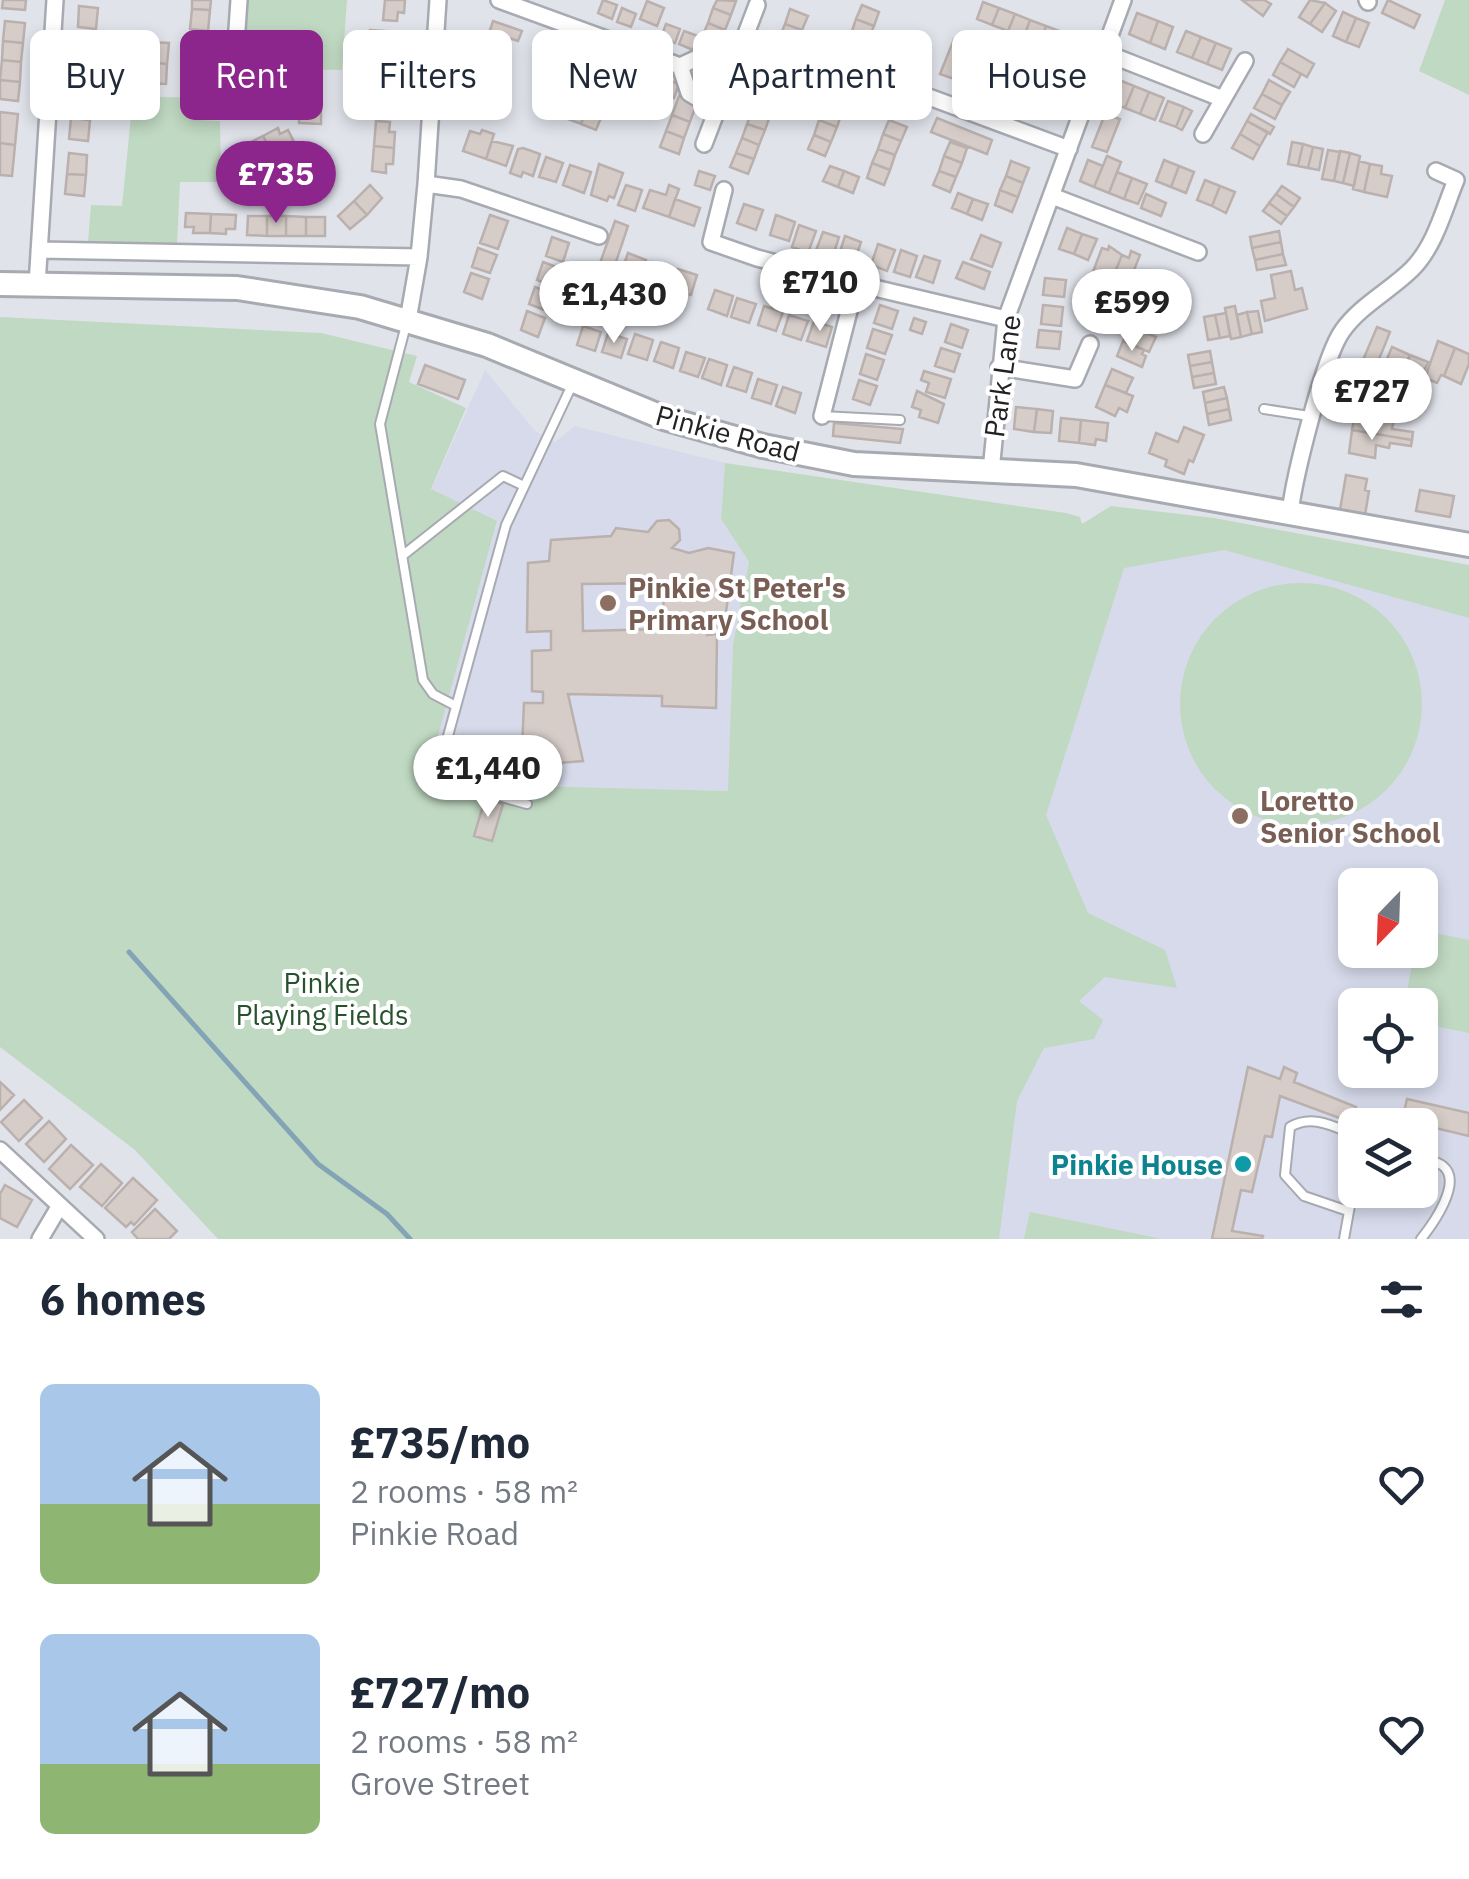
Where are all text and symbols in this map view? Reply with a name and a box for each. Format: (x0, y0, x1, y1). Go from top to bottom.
chip: Buy (30, 30, 160, 120)
chip: Rent (180, 30, 323, 120)
chip: Filters (343, 30, 512, 120)
chip: New (532, 30, 673, 120)
chip: Apartment (693, 30, 932, 120)
chip: House (952, 30, 1122, 120)
pin: £735 (217, 141, 335, 226)
text: £735 (238, 152, 314, 194)
pin: £710 (761, 249, 879, 334)
text: £710 (782, 260, 858, 302)
pin: £1,430 (533, 261, 695, 346)
pin: £599 (1073, 269, 1191, 354)
text: £1,430 (561, 272, 667, 314)
text: £599 (1094, 280, 1170, 322)
street label: Park Lane (975, 312, 1029, 440)
pin: £727 (1313, 358, 1431, 443)
text: £727 (1334, 369, 1410, 411)
street label: Pinkie Road (652, 396, 804, 470)
place label: Pinkie St Peter's Primary School (628, 569, 846, 638)
marker: Pinkie St Peter's Primary School (597, 592, 619, 614)
pin: £1,440 (407, 735, 569, 820)
text: £1,440 (435, 746, 541, 788)
place label: Loretto Senior School (1260, 782, 1440, 851)
marker: Loretto Senior School (1229, 805, 1251, 827)
north arrow (1338, 868, 1438, 968)
map controls (1338, 868, 1438, 1208)
park label: Pinkie Playing Fields (235, 964, 409, 1033)
button: locate (1338, 988, 1438, 1088)
button: layers (1338, 1108, 1438, 1208)
place label: Pinkie House (1051, 1146, 1223, 1183)
marker: Pinkie House (1232, 1153, 1254, 1175)
text: 6 homes (40, 1272, 206, 1327)
icon: filters (1374, 1272, 1429, 1327)
text: £735/mo (350, 1415, 530, 1470)
icon: home (120, 1424, 240, 1544)
icon: heart (1374, 1457, 1429, 1512)
text: 2 rooms · 58 m² (350, 1470, 578, 1512)
text: Pinkie Road (350, 1512, 519, 1554)
text: £727/mo (350, 1665, 530, 1720)
icon: home (120, 1674, 240, 1794)
icon: heart (1374, 1707, 1429, 1762)
text: 2 rooms · 58 m² (350, 1720, 578, 1762)
text: Grove Street (350, 1762, 530, 1804)

